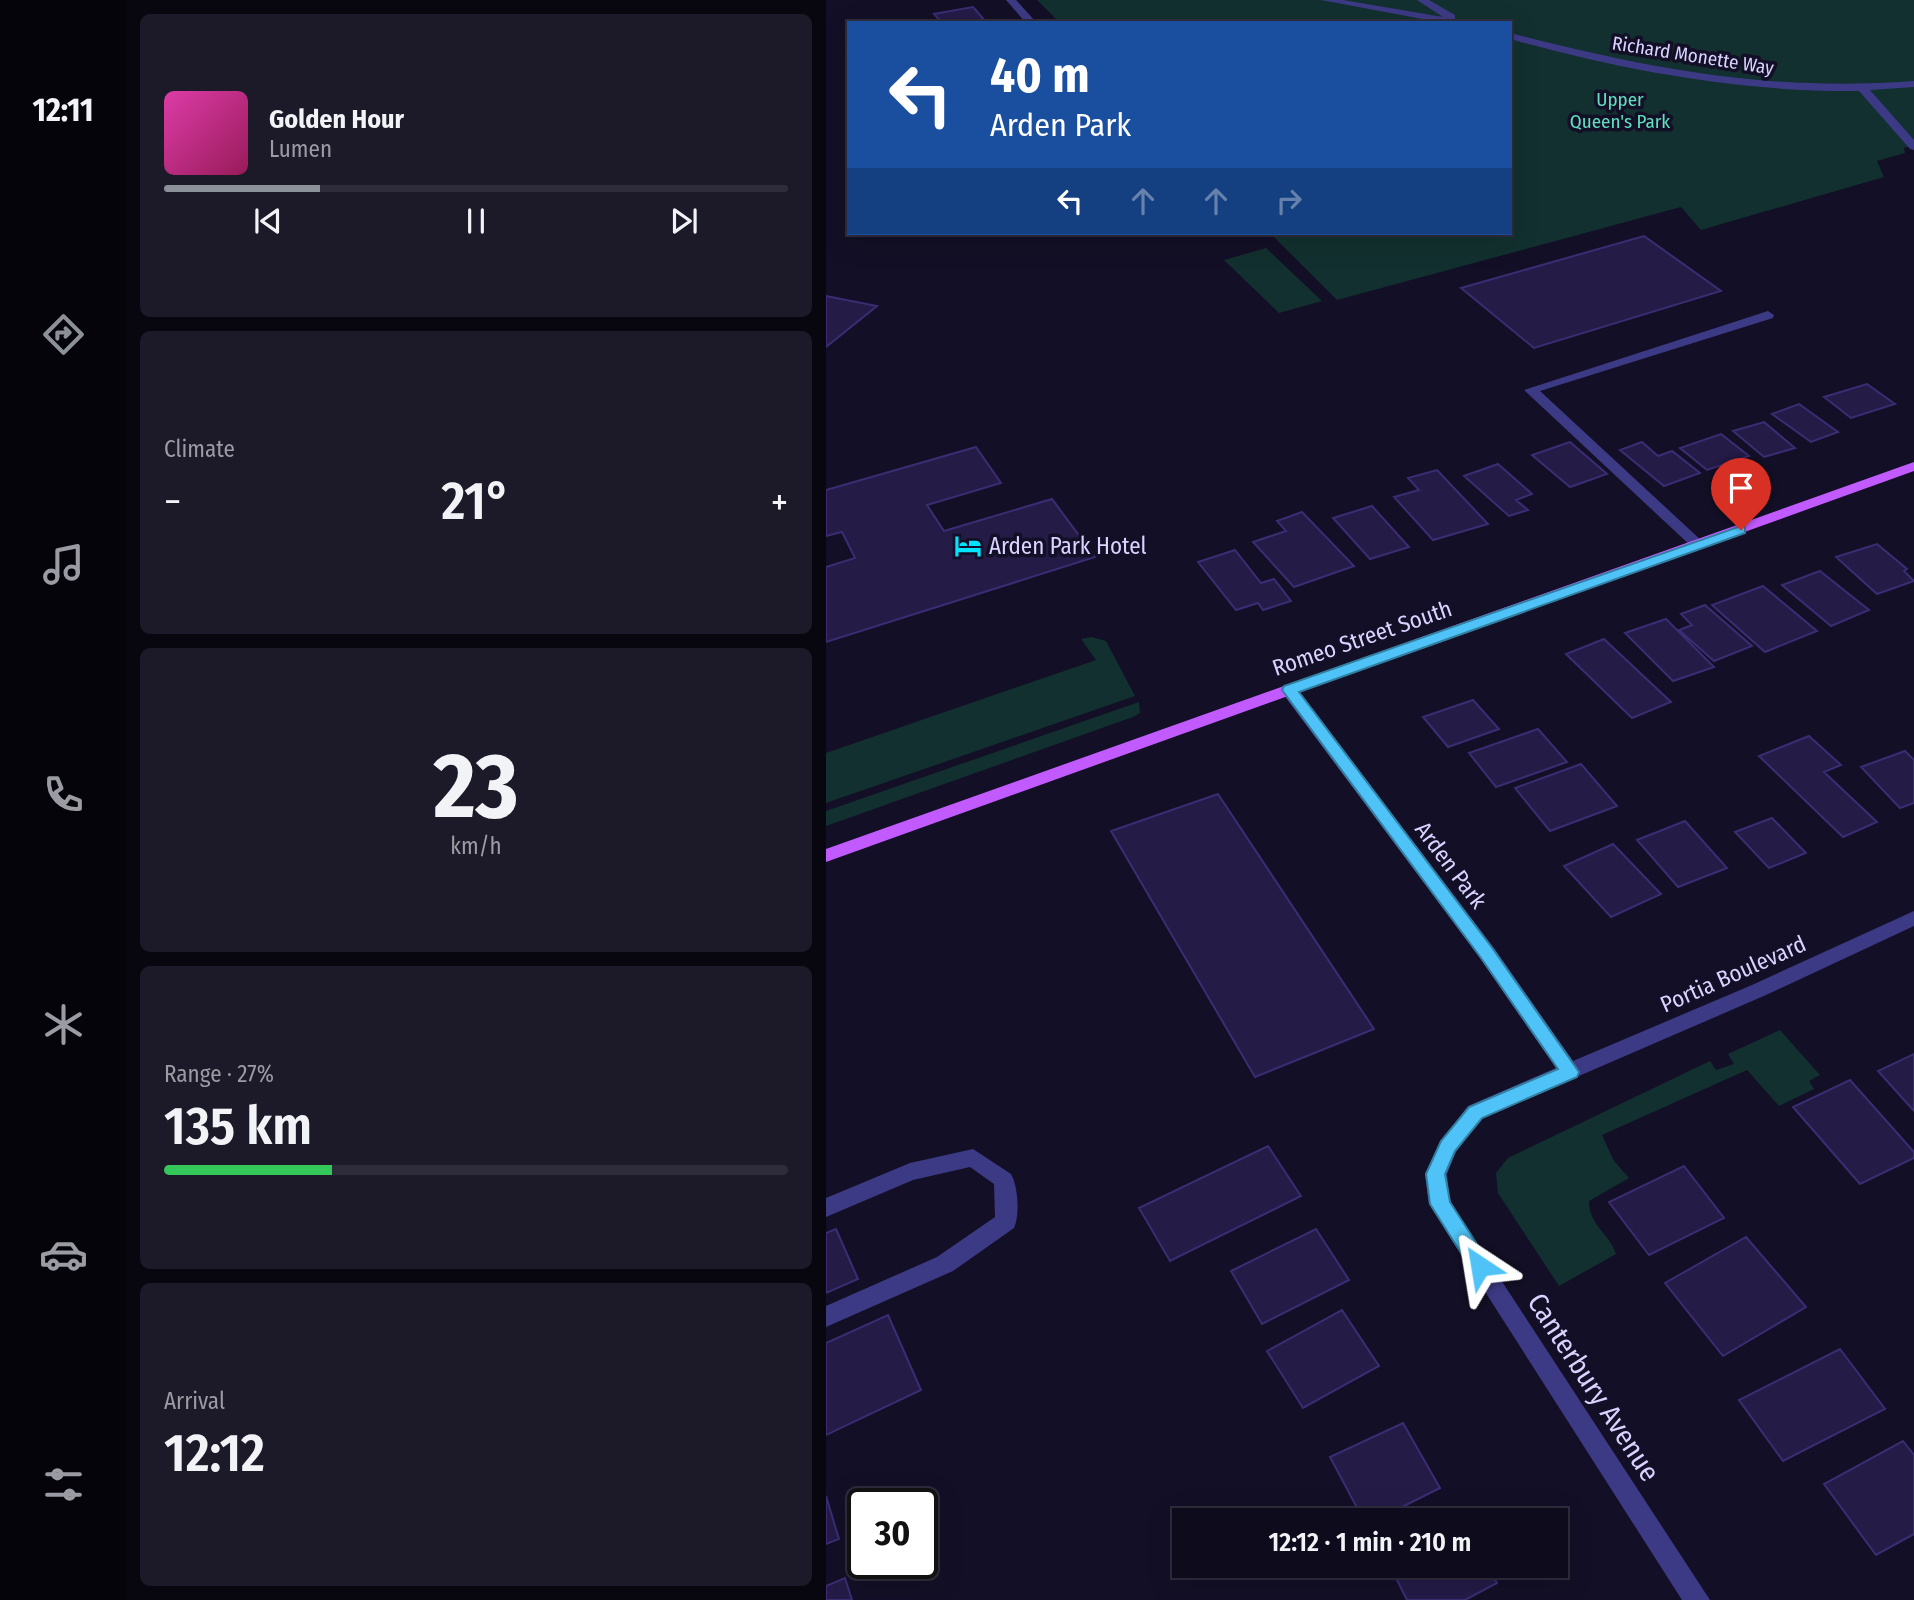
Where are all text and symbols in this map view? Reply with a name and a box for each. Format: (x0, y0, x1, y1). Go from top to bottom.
street label: Richard Monette Way (1610, 31, 1776, 80)
text: 40 m (990, 46, 1090, 105)
icon: left (875, 49, 966, 140)
park label: Upper Queen's Park (1570, 88, 1670, 133)
text: 12:11 (32, 91, 94, 129)
text: Golden Hour (269, 104, 404, 135)
text: Arden Park (990, 106, 1131, 144)
text: Lumen (269, 135, 332, 163)
icon: left (1051, 182, 1089, 220)
icon: ahead (1124, 182, 1162, 220)
icon: ahead (1197, 182, 1235, 220)
icon: right (1270, 182, 1308, 220)
icon: previous (249, 202, 287, 240)
icon: pause (457, 202, 495, 240)
icon: next (665, 202, 703, 240)
icon: directions (39, 310, 88, 359)
text: Climate (164, 435, 235, 463)
pin (1711, 458, 1771, 530)
icon: arrive (1722, 469, 1760, 507)
text: 21° (441, 470, 510, 533)
text: − (164, 479, 181, 525)
text: + (771, 479, 788, 525)
hotel icon: Arden Park Hotel (953, 531, 983, 561)
place label: Arden Park Hotel (989, 532, 1147, 560)
icon: music (39, 540, 88, 589)
street label: Romeo Street South (1269, 594, 1455, 682)
text: 23 (433, 732, 519, 841)
icon: phone (39, 770, 88, 819)
street label: Arden Park (1409, 816, 1493, 914)
text: km/h (450, 832, 502, 860)
street label: Portia Boulevard (1656, 929, 1810, 1019)
icon: climate (39, 1000, 88, 1049)
text: Range · 27% (164, 1060, 274, 1088)
text: 135 km (164, 1095, 312, 1158)
position arrow (1443, 1229, 1517, 1303)
icon: car (39, 1230, 88, 1279)
street label: Canterbury Avenue (1521, 1287, 1667, 1487)
text: Arrival (164, 1387, 225, 1415)
text: 12:12 (164, 1422, 265, 1485)
icon: filters (39, 1460, 88, 1509)
speed limit sign: 30 (847, 1488, 938, 1579)
text: 12:12 · 1 min · 210 m (1268, 1527, 1472, 1558)

